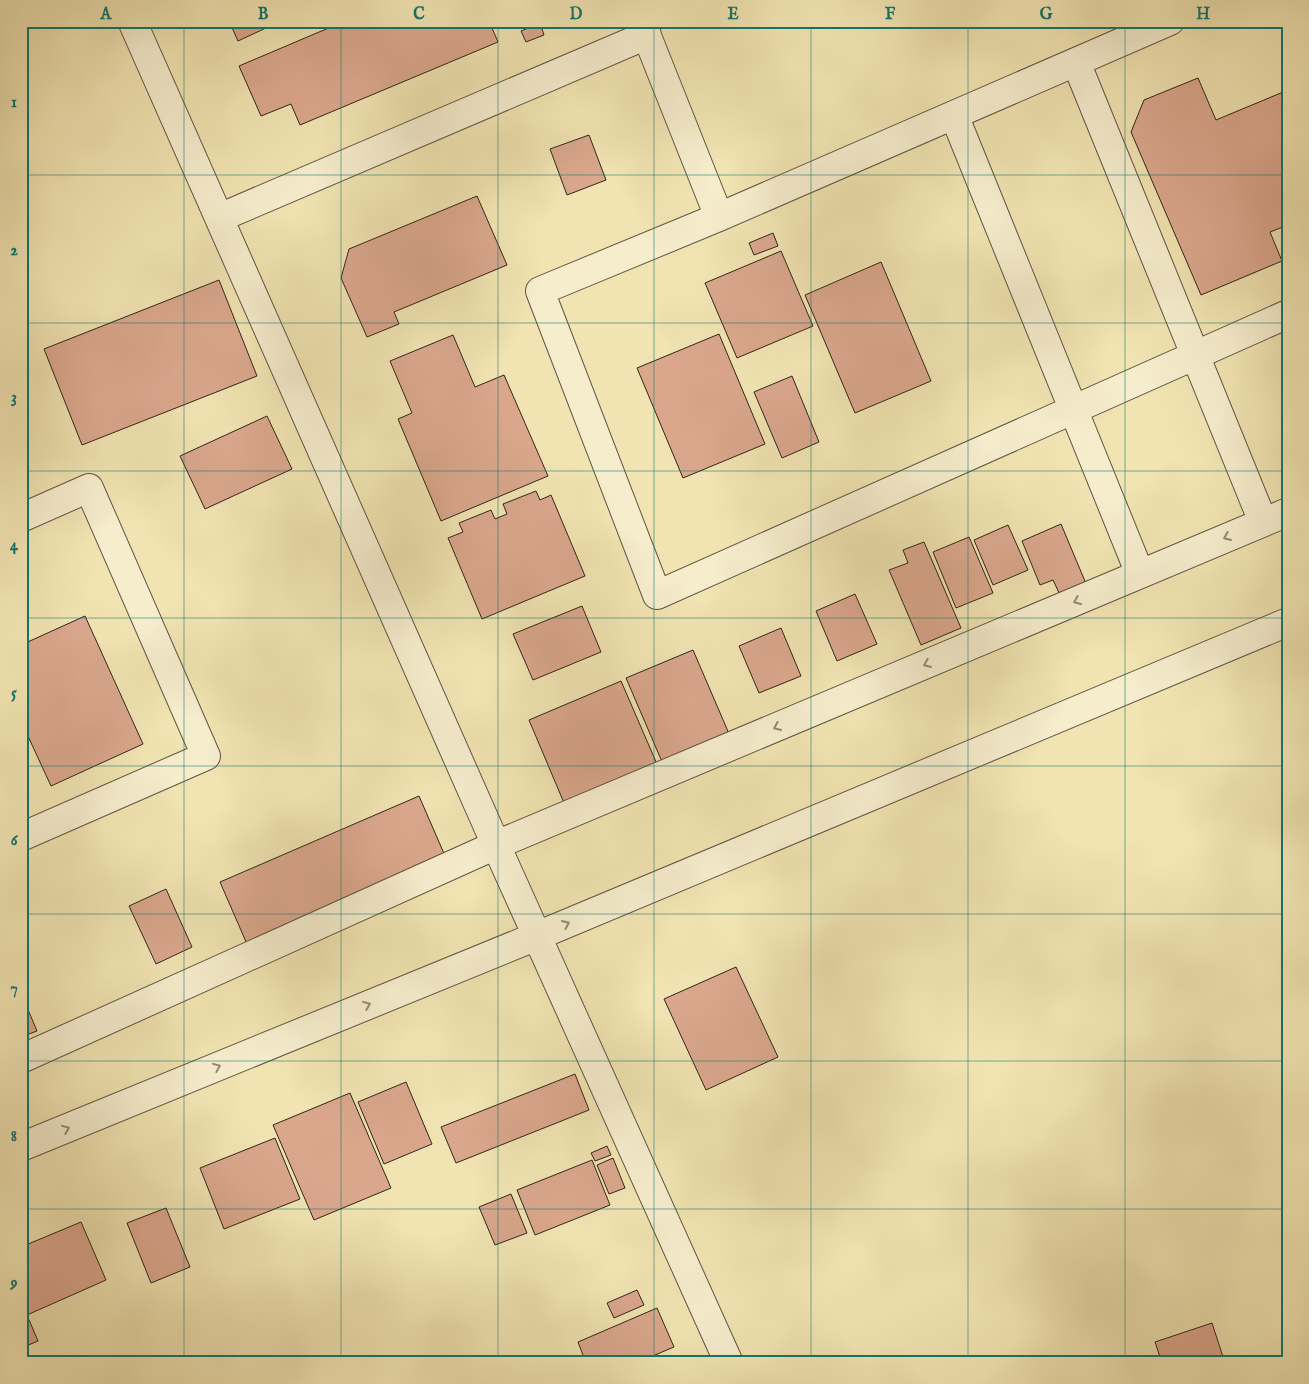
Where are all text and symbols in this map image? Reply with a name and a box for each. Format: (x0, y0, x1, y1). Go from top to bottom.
text: A (100, 5, 113, 25)
text: B (258, 5, 269, 25)
text: C (413, 5, 425, 25)
text: D (570, 5, 583, 25)
text: E (727, 5, 739, 25)
text: F (885, 5, 896, 25)
text: G (1040, 5, 1053, 25)
text: H (1196, 5, 1210, 25)
text: 1 (11, 93, 17, 113)
text: 2 (10, 241, 18, 261)
text: 3 (11, 388, 17, 408)
one-way arrow (1223, 531, 1232, 542)
text: 4 (10, 536, 19, 556)
one-way arrow (1073, 594, 1082, 605)
one-way arrow (923, 657, 932, 668)
text: 5 (11, 684, 17, 704)
one-way arrow (774, 721, 782, 731)
text: 6 (11, 831, 19, 851)
one-way arrow (561, 919, 570, 930)
text: 7 (10, 979, 18, 999)
one-way arrow (362, 1001, 371, 1012)
one-way arrow (212, 1063, 221, 1073)
one-way arrow (61, 1124, 70, 1135)
text: 8 (11, 1127, 17, 1147)
text: 9 (10, 1274, 18, 1294)

